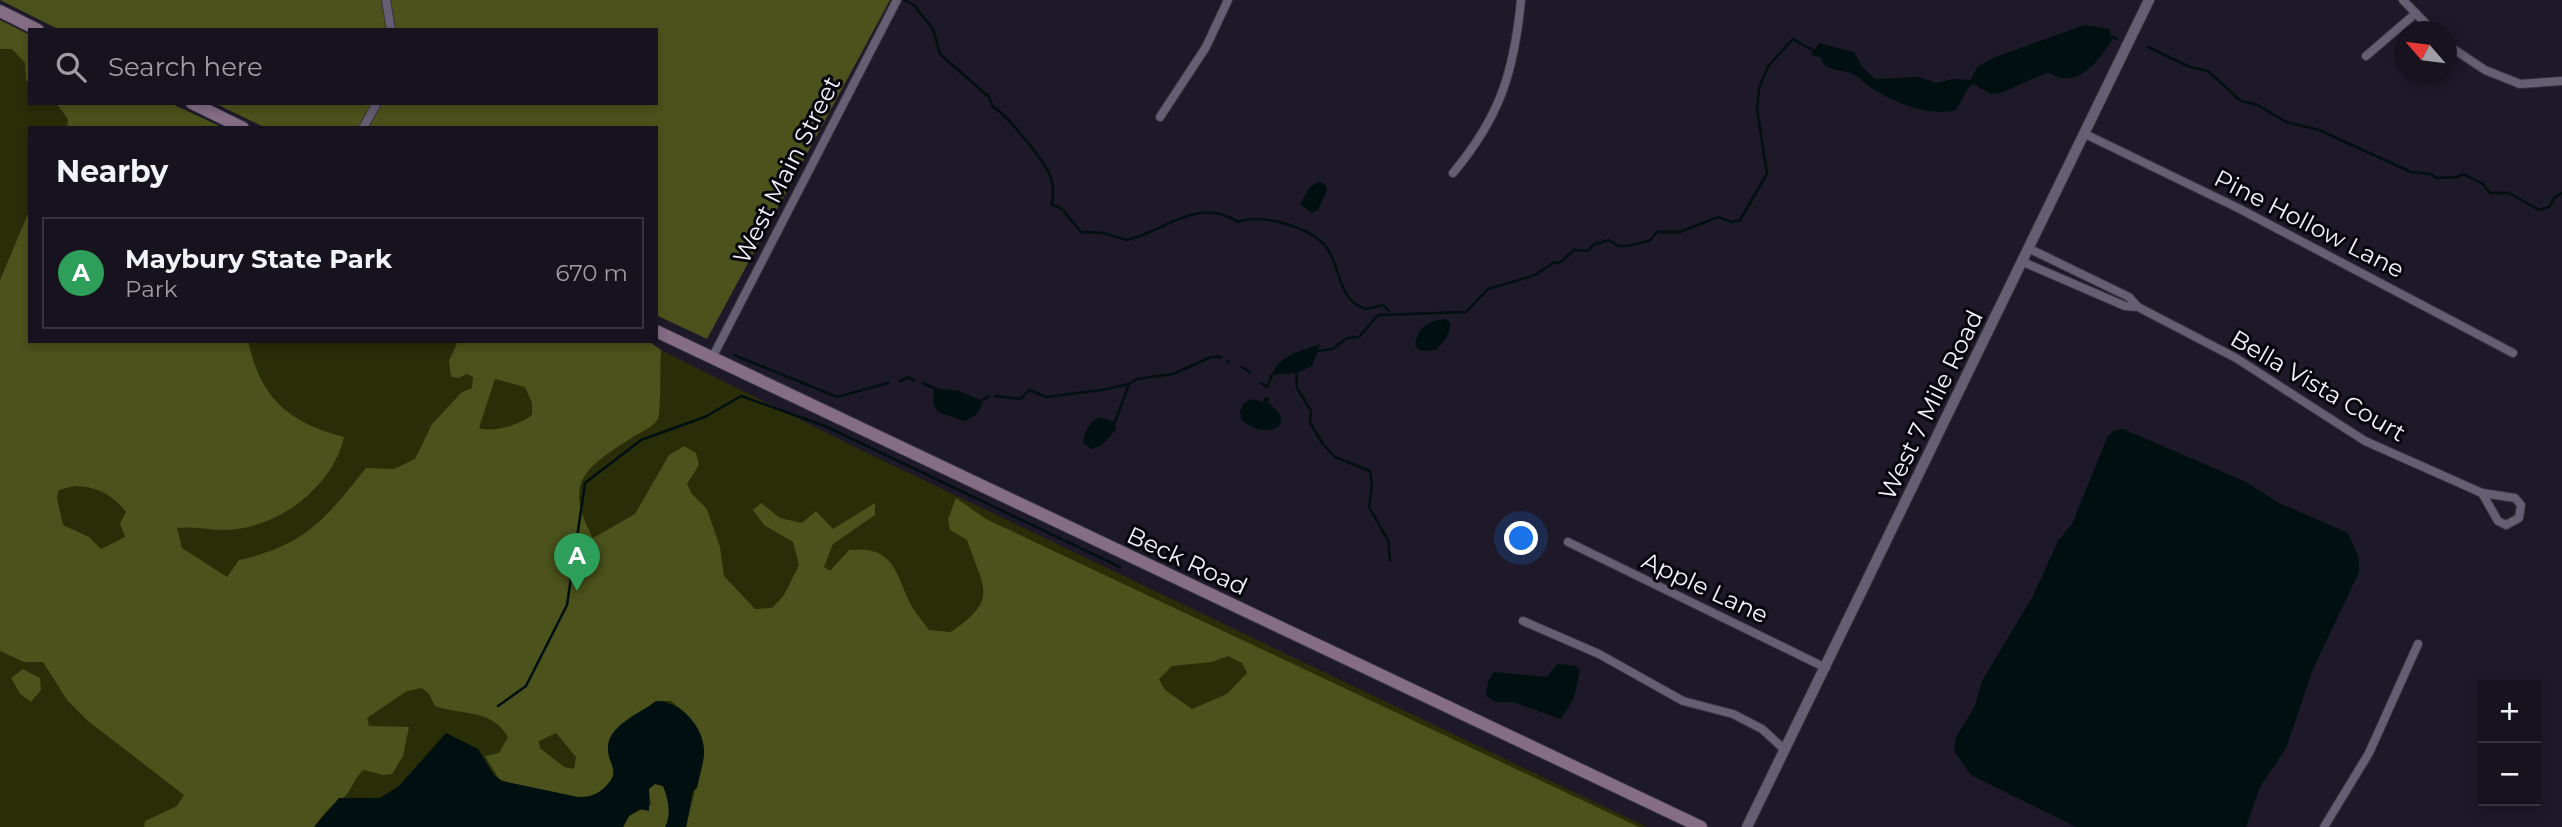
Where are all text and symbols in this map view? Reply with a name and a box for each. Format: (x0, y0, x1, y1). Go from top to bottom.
north arrow (2394, 21, 2457, 84)
search box (28, 28, 658, 105)
icon: search (52, 48, 90, 86)
text: Search here (108, 51, 263, 83)
street label: West Main Street (727, 71, 846, 268)
text: Nearby (56, 153, 168, 190)
street label: Pine Hollow Lane (2209, 163, 2409, 284)
text: Maybury State Park (125, 243, 392, 275)
text: A (72, 259, 90, 287)
text: 670 m (555, 259, 628, 287)
text: Park (125, 275, 178, 303)
street label: West 7 Mile Road (1872, 305, 1989, 504)
street label: Bella Vista Court (2225, 324, 2411, 448)
street label: Beck Road (1122, 520, 1252, 601)
your location (1504, 521, 1538, 555)
pin: A (554, 533, 600, 591)
street label: Apple Lane (1637, 546, 1773, 629)
map controls (2478, 680, 2541, 806)
button: + (2478, 680, 2541, 743)
button: − (2478, 743, 2541, 806)

